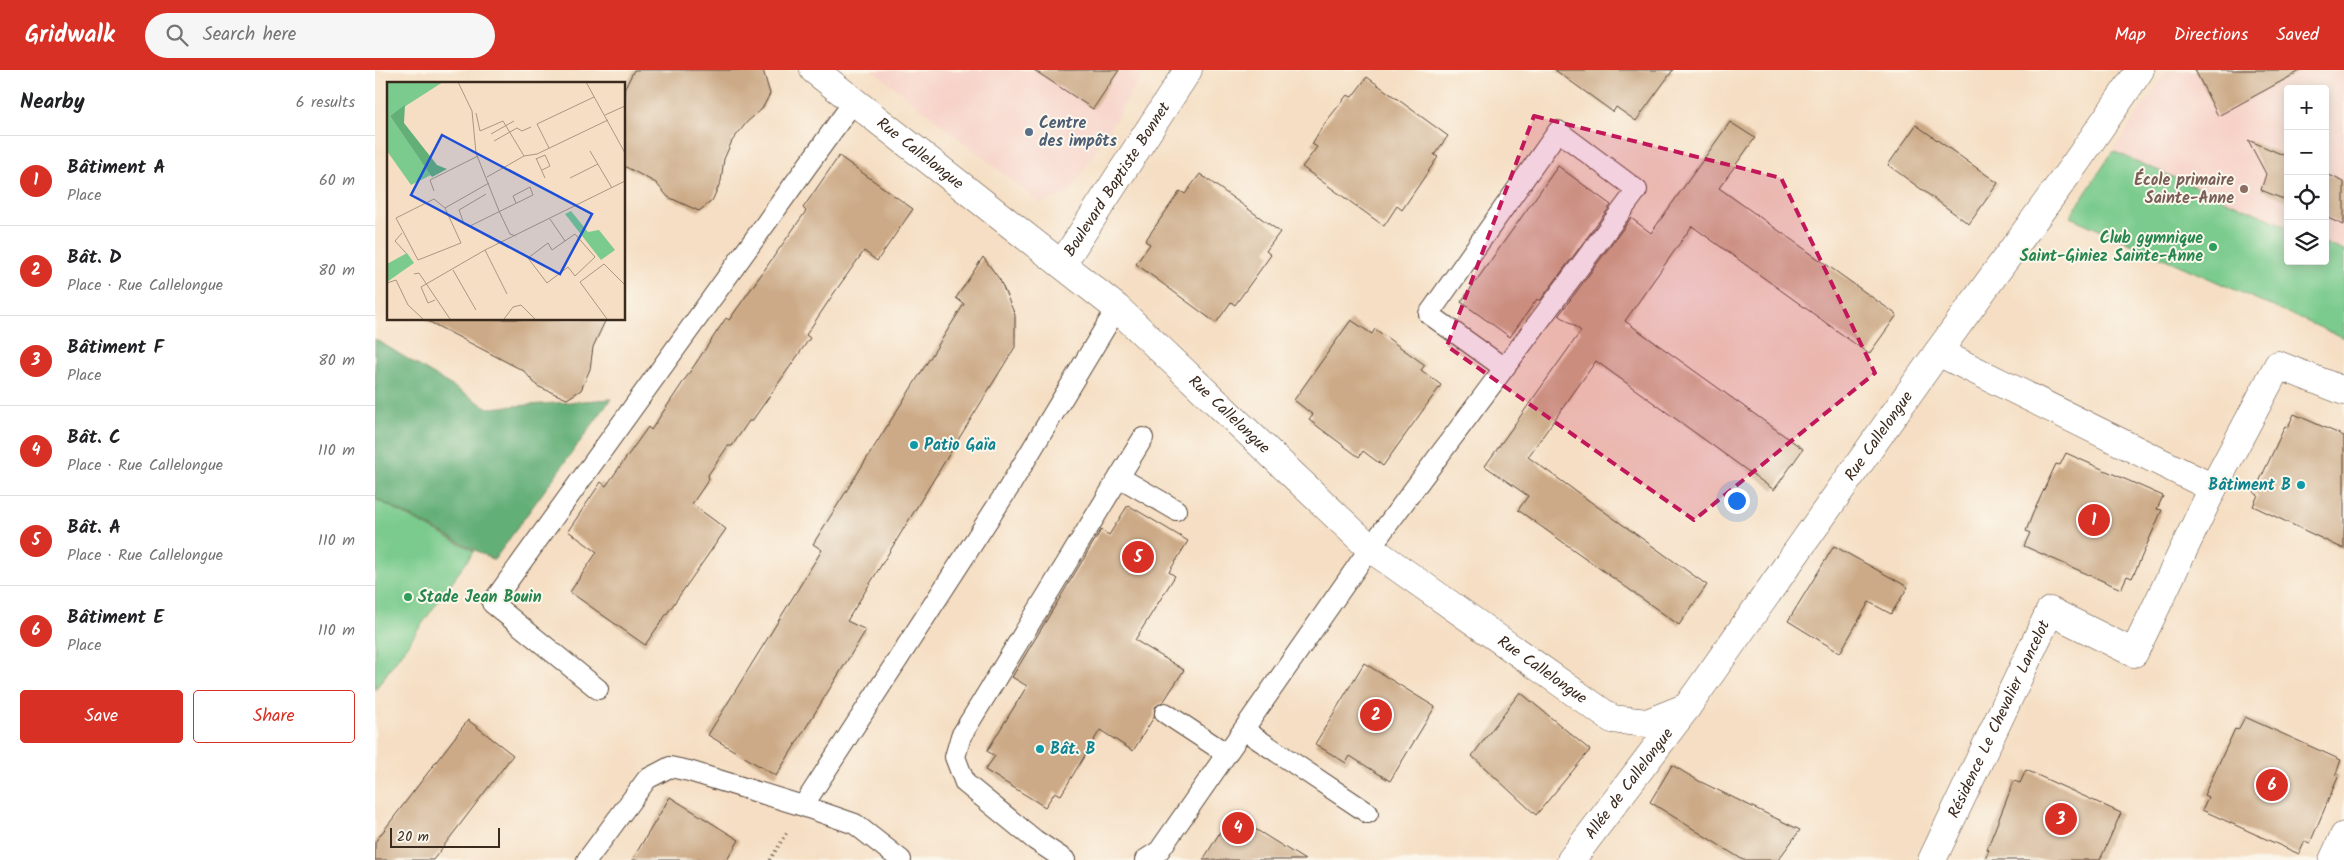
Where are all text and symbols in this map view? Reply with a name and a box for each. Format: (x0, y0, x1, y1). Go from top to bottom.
search box (145, 13, 495, 58)
text: Gridwalk (25, 16, 115, 55)
text: Search here (203, 20, 296, 50)
icon: search (163, 21, 191, 49)
text: Map (2114, 21, 2146, 50)
text: Directions (2174, 21, 2248, 50)
text: Saved (2276, 21, 2319, 50)
inset map (387, 82, 625, 320)
map controls (2284, 85, 2329, 265)
button: + (2284, 85, 2329, 130)
text: Nearby (20, 86, 85, 119)
text: 6 results (296, 90, 355, 115)
street label: Boulevard Baptiste Bonnet (1057, 96, 1177, 262)
street label: Rue Callelongue (871, 111, 969, 196)
place label: Centre des impôts (1039, 111, 1117, 154)
marker: Centre des impôts (1023, 126, 1035, 138)
button: − (2284, 130, 2329, 175)
text: Bâtiment A (67, 153, 165, 183)
text: 1 (34, 168, 38, 193)
text: 60 m (319, 168, 355, 193)
place label: École primaire Sainte-Anne (2134, 168, 2234, 211)
button: locate (2284, 175, 2329, 220)
text: Place (67, 183, 101, 208)
marker: École primaire Sainte-Anne (2238, 183, 2250, 195)
button: layers (2284, 220, 2329, 265)
place label: Club gymnique Saint-Giniez Sainte-Anne (2020, 226, 2203, 269)
marker: Club gymnique Saint-Giniez Sainte-Anne (2207, 241, 2219, 253)
text: Bât. D (67, 243, 122, 273)
text: 2 (31, 258, 41, 283)
text: 80 m (318, 258, 355, 283)
text: Place · Rue Callelongue (67, 273, 223, 298)
text: Bâtiment F (67, 333, 164, 363)
text: 3 (32, 348, 40, 373)
text: 80 m (318, 348, 355, 373)
text: Place (67, 363, 101, 388)
street label: Rue Callelongue (1183, 369, 1276, 460)
street label: Rue Callelongue (1838, 386, 1919, 486)
text: Bât. C (67, 423, 121, 453)
place label: Patio Gaïa (924, 433, 996, 458)
text: 4 (32, 438, 40, 463)
text: 110 m (318, 438, 355, 463)
marker: Patio Gaïa (908, 439, 920, 451)
text: Place · Rue Callelongue (67, 453, 223, 478)
place label: Bâtiment B (2208, 473, 2291, 498)
marker: Bâtiment B (2295, 479, 2307, 491)
your location (1724, 488, 1750, 514)
pin: 1 (2078, 501, 2110, 539)
text: Bât. A (67, 513, 121, 543)
text: 5 (32, 528, 40, 553)
text: 110 m (318, 528, 355, 553)
pin: 5 (1122, 538, 1154, 576)
text: Place · Rue Callelongue (67, 543, 223, 568)
place label: Stade Jean Bouin (418, 585, 542, 610)
marker: Stade Jean Bouin (402, 591, 414, 603)
text: Bâtiment E (67, 603, 164, 633)
street label: Résidence Le Chevalier Lancelot (1941, 615, 2057, 822)
text: 6 (32, 618, 40, 643)
text: 110 m (318, 618, 355, 643)
street label: Rue Callelongue (1492, 629, 1592, 710)
text: Place (67, 633, 101, 658)
button: Save (20, 690, 183, 743)
button: Share (193, 690, 355, 743)
pin: 2 (1360, 696, 1392, 734)
street label: Allée de Callelongue (1578, 722, 1680, 845)
place label: Bât. B (1050, 737, 1095, 762)
marker: Bât. B (1034, 743, 1046, 755)
pin: 6 (2256, 766, 2288, 804)
pin: 3 (2045, 800, 2077, 838)
pin: 4 (1222, 809, 1254, 847)
scale bar (390, 825, 500, 848)
text: 20 m (397, 826, 429, 848)

